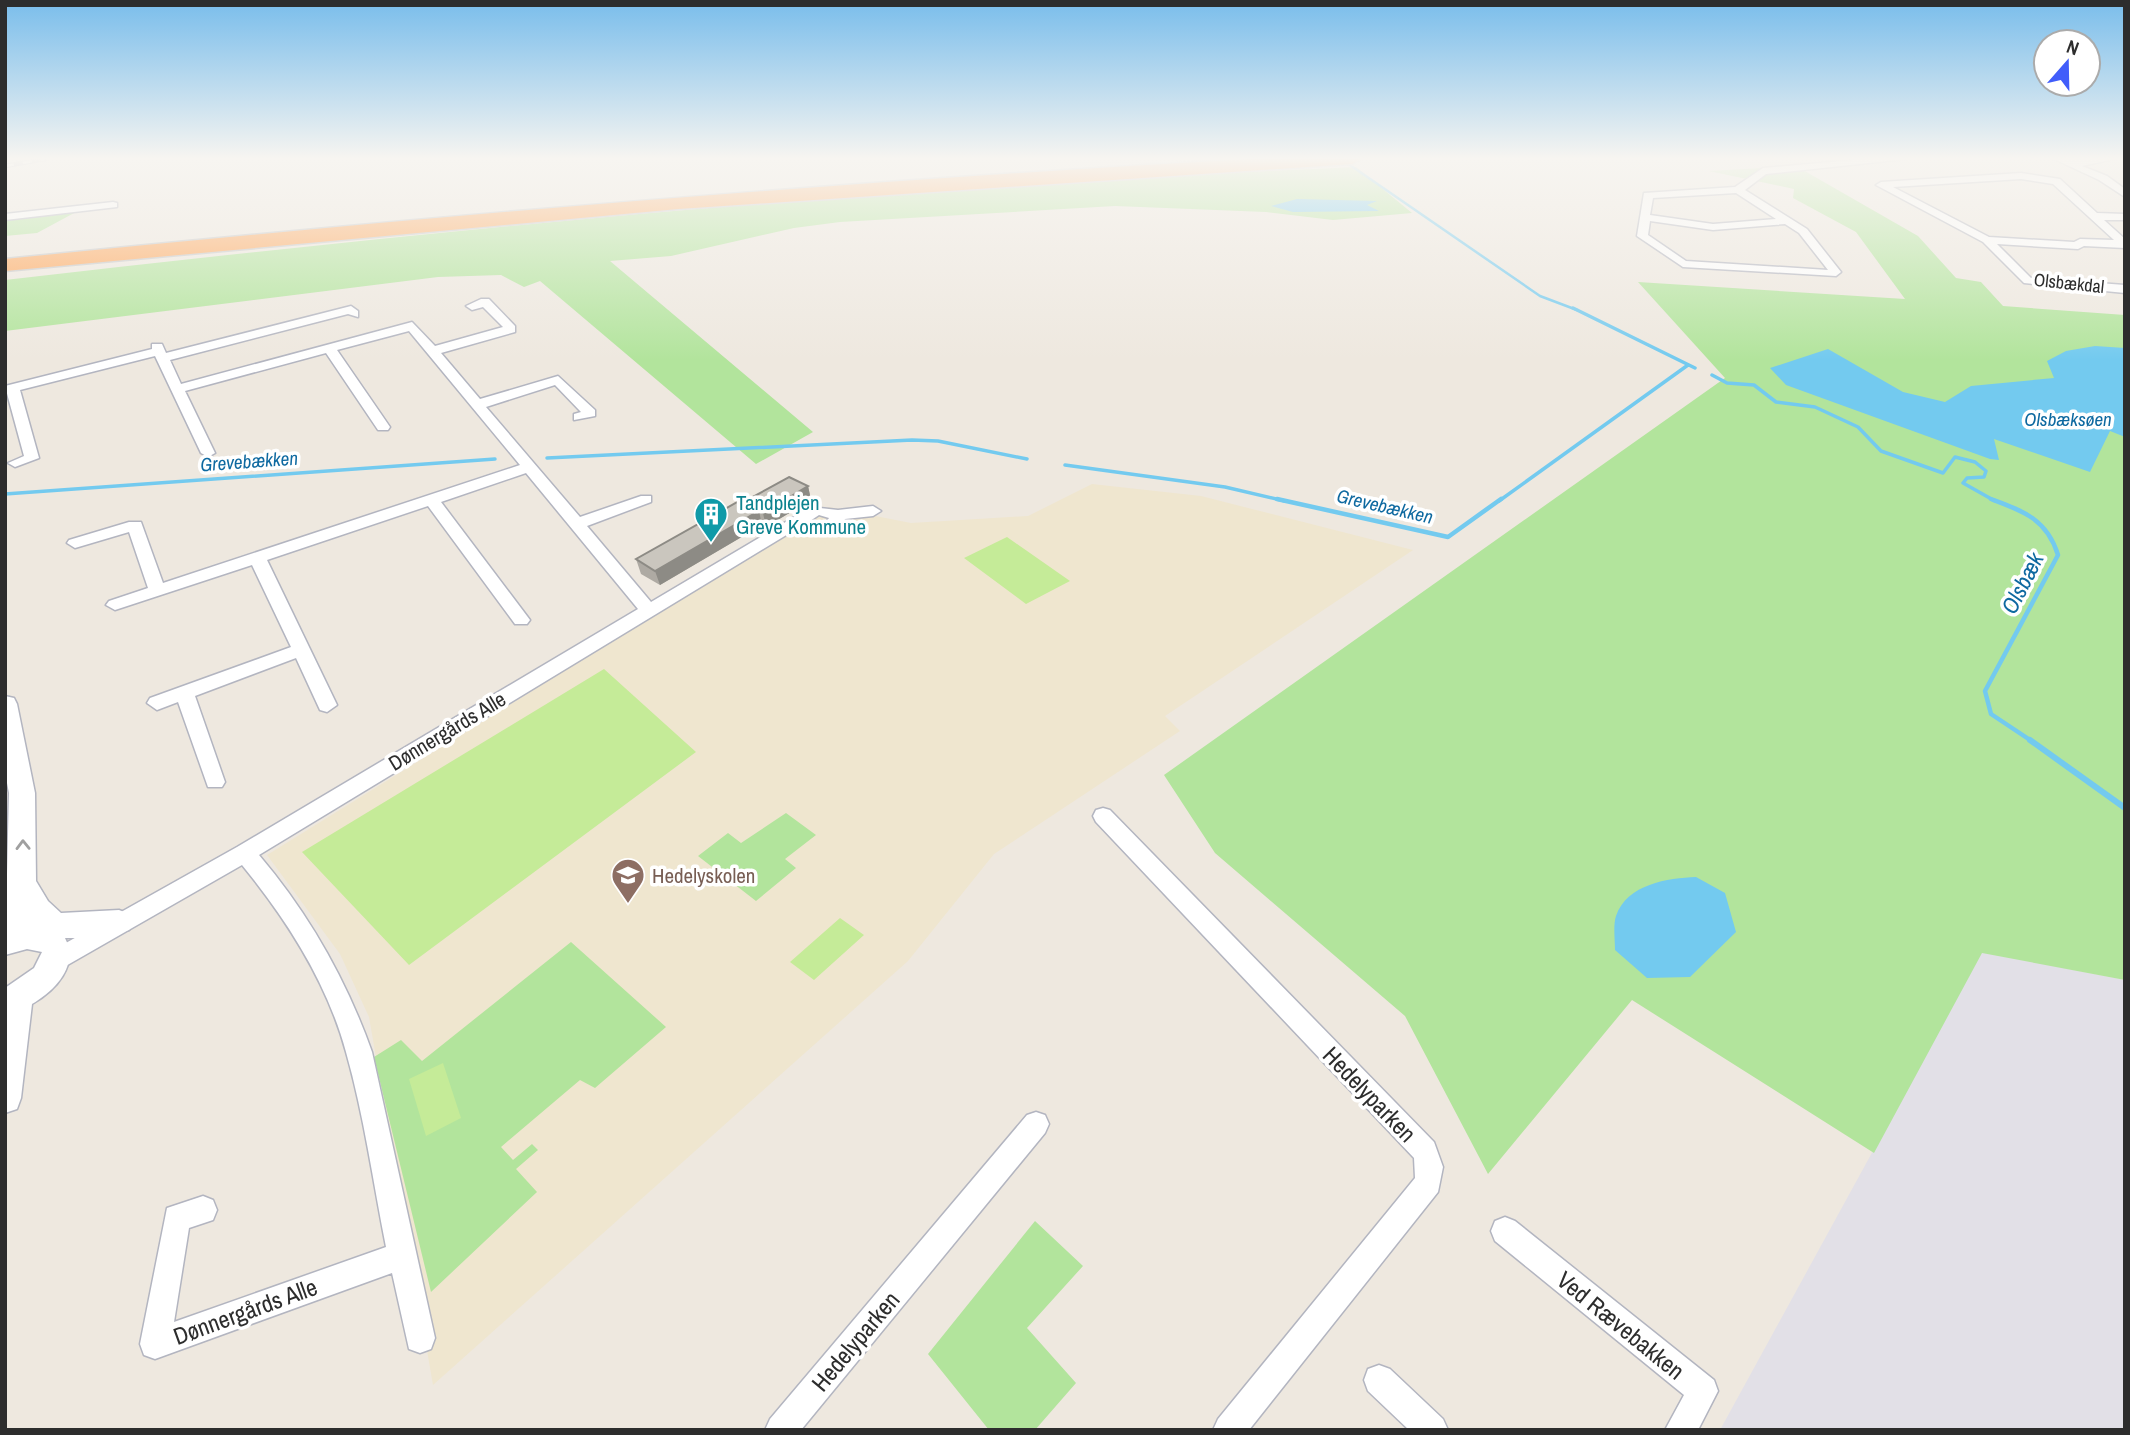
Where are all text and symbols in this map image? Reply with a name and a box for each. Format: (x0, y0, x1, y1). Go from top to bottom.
north arrow (2032, 28, 2102, 98)
text: N (2063, 33, 2083, 61)
street label: Olsbækdal (2033, 267, 2105, 299)
water label: Olsbæksøen (2024, 406, 2112, 432)
water label: Grevebækken (199, 445, 299, 477)
water label: Grevebækken (1334, 482, 1436, 530)
place label: Tandplejen Greve Kommune (736, 488, 866, 541)
building icon: Tandplejen Greve Kommune (692, 495, 730, 544)
water label: Olsbæk (1993, 546, 2051, 619)
street label: Dønnergårds Alle (383, 685, 511, 777)
one-way arrow (15, 839, 31, 850)
school or university icon: Hedelyskolen (609, 856, 647, 905)
place label: Hedelyskolen (652, 861, 755, 890)
street label: Hedelyparken (1316, 1039, 1424, 1149)
street label: Ved Rævebakken (1551, 1264, 1691, 1386)
street label: Dønnergårds Alle (169, 1270, 321, 1352)
street label: Hedelyparken (804, 1284, 906, 1398)

